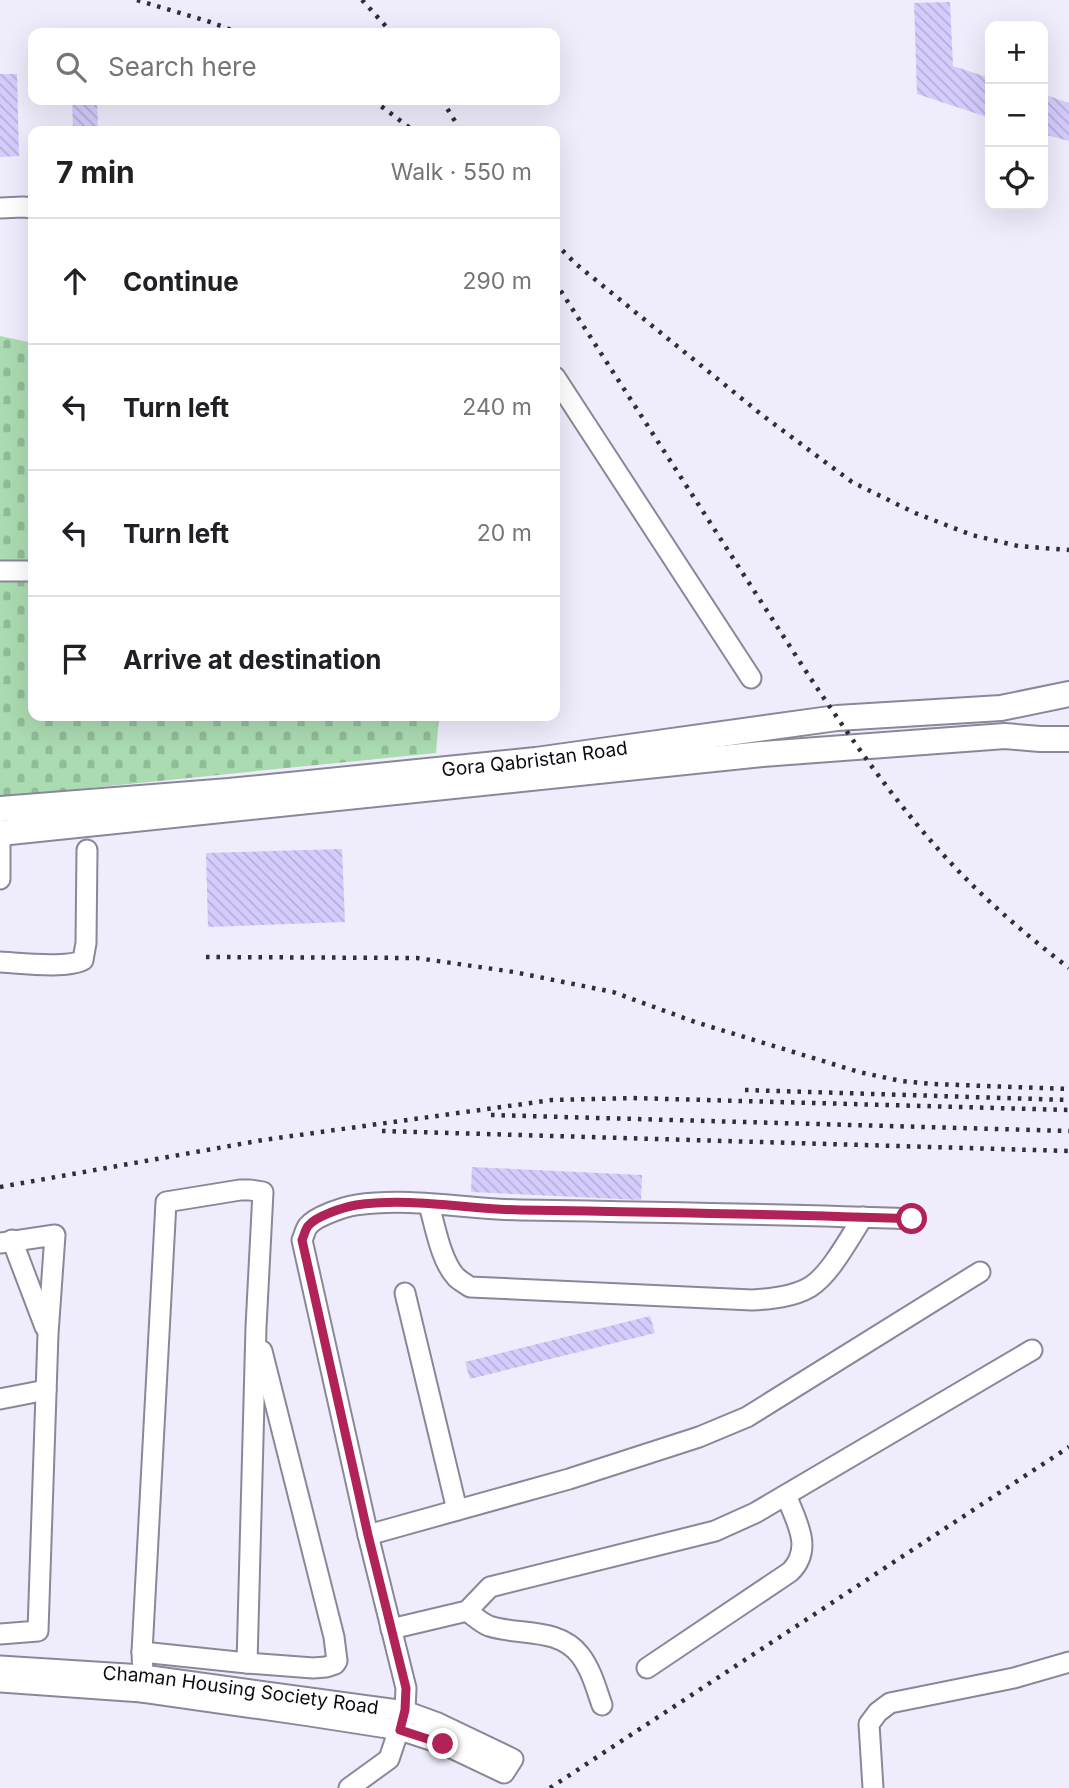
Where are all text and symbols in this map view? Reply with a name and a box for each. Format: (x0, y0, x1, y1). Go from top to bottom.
map controls (985, 21, 1048, 210)
button: + (985, 21, 1048, 84)
search box (28, 28, 560, 105)
icon: search (52, 48, 90, 86)
text: Search here (108, 51, 257, 82)
button: − (985, 84, 1048, 147)
button: locate (985, 147, 1048, 210)
text: 7 min (56, 154, 135, 190)
text: Walk · 550 m (391, 158, 532, 186)
icon: ahead (56, 262, 94, 300)
text: Continue (123, 266, 239, 297)
text: 290 m (463, 267, 532, 295)
icon: left (56, 388, 94, 426)
text: Turn left (123, 392, 229, 423)
text: 240 m (462, 393, 532, 421)
icon: left (56, 514, 94, 552)
text: Turn left (123, 518, 229, 549)
text: 20 m (477, 519, 532, 547)
icon: arrive (56, 640, 94, 678)
text: Arrive at destination (123, 644, 382, 675)
street label: Gora Qabristan Road (441, 736, 629, 781)
route start (896, 1203, 927, 1234)
street label: Chaman Housing Society Road (102, 1661, 380, 1719)
route end (427, 1728, 458, 1759)

